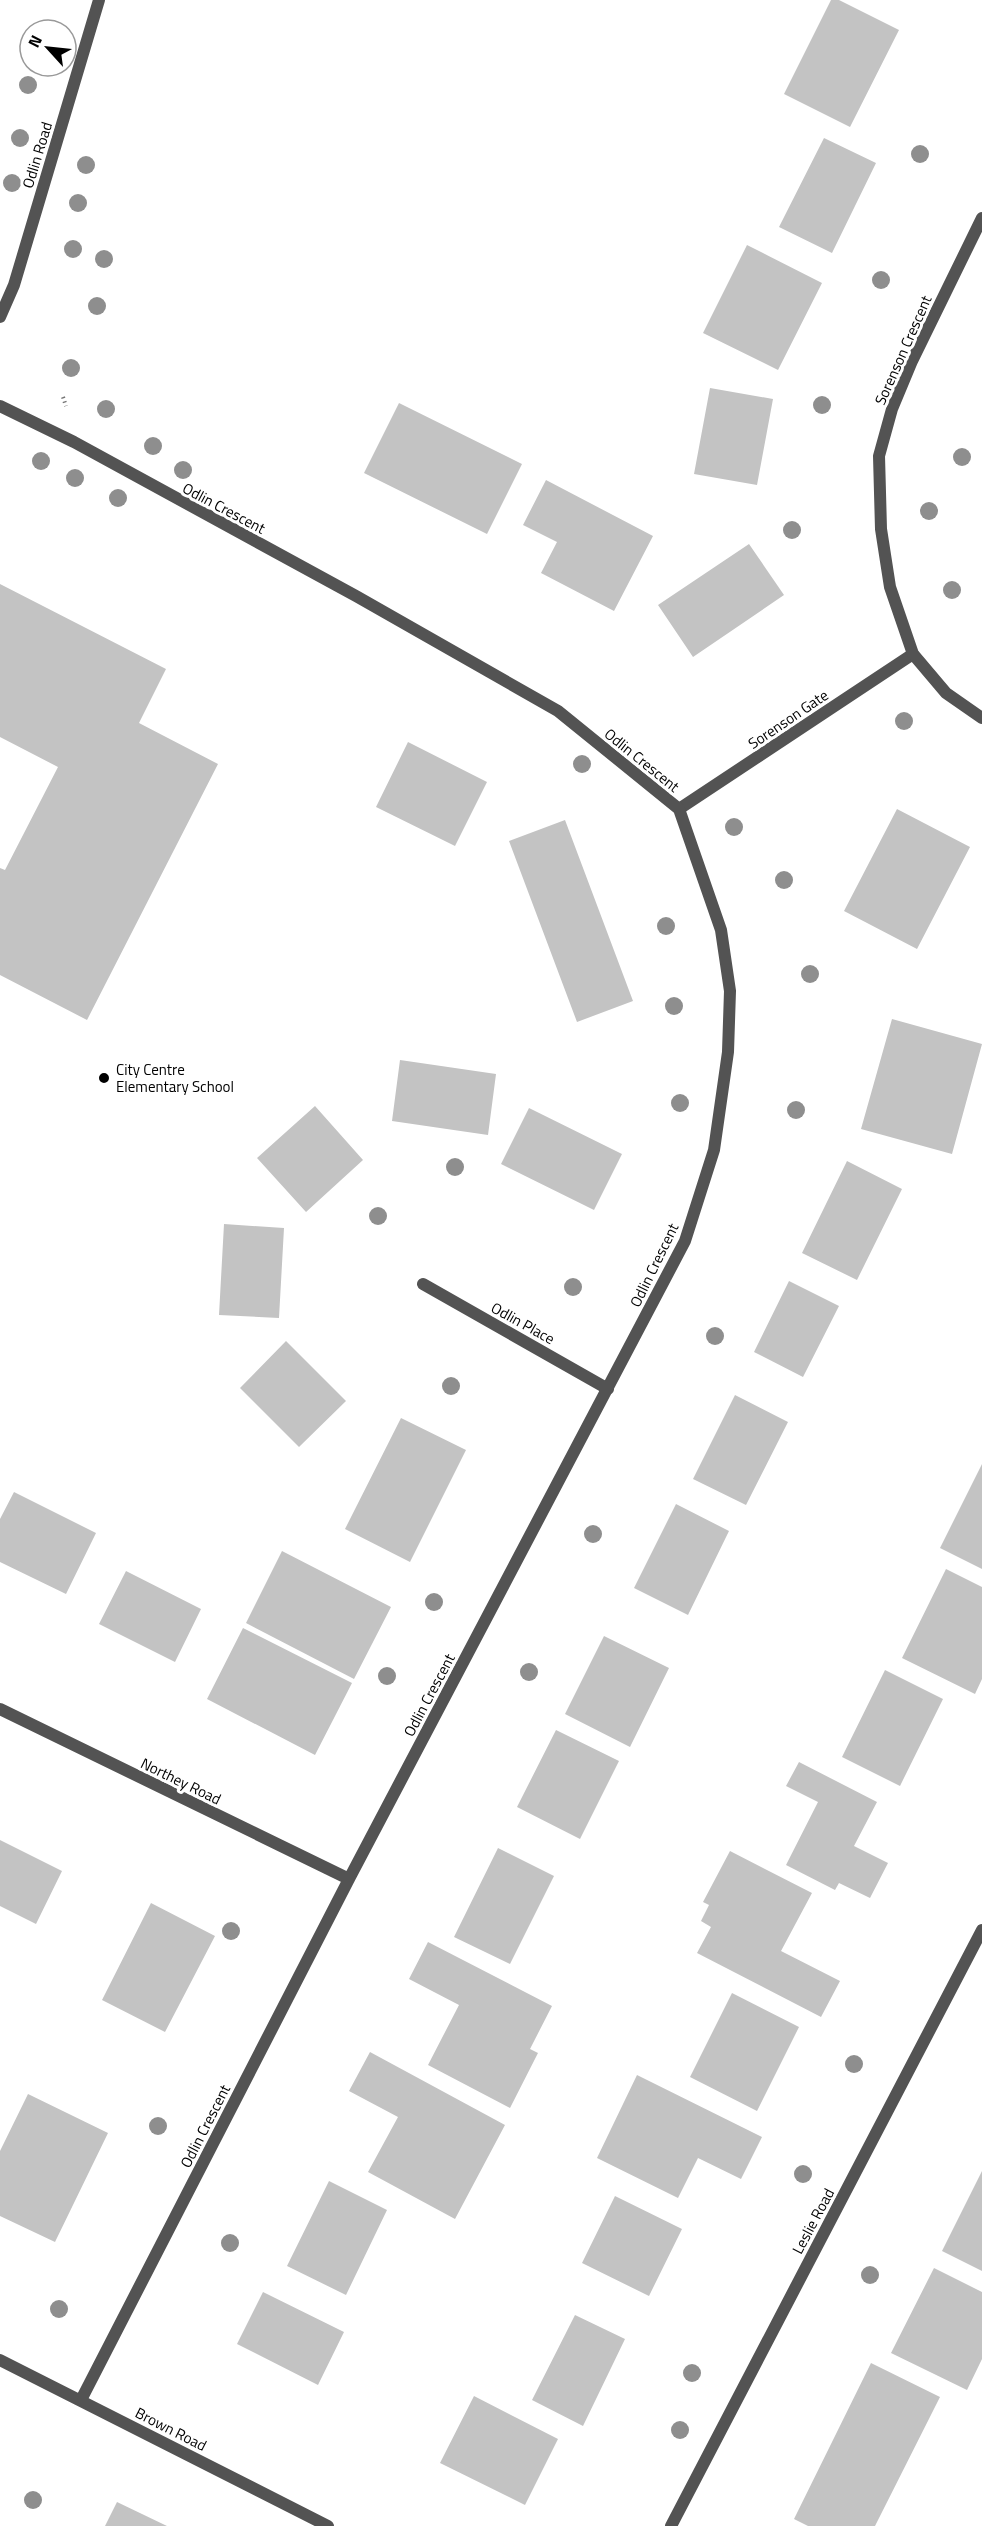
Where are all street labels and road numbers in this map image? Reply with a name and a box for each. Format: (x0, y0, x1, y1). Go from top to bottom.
street label: Odlin Road (16, 119, 58, 191)
street label: Sorenson Crescent (869, 291, 938, 409)
street label: Odlin Crescent (178, 476, 270, 540)
street label: Sorenson Gate (743, 684, 833, 754)
street label: Odlin Crescent (599, 722, 685, 798)
street label: Odlin Crescent (624, 1218, 685, 1311)
street label: Odlin Place (487, 1296, 559, 1350)
street label: Odlin Crescent (397, 1649, 461, 1741)
street label: Northey Road (137, 1752, 225, 1810)
street label: Odlin Crescent (174, 2080, 236, 2172)
street label: Leslie Road (786, 2184, 840, 2258)
street label: Brown Road (131, 2401, 211, 2457)

